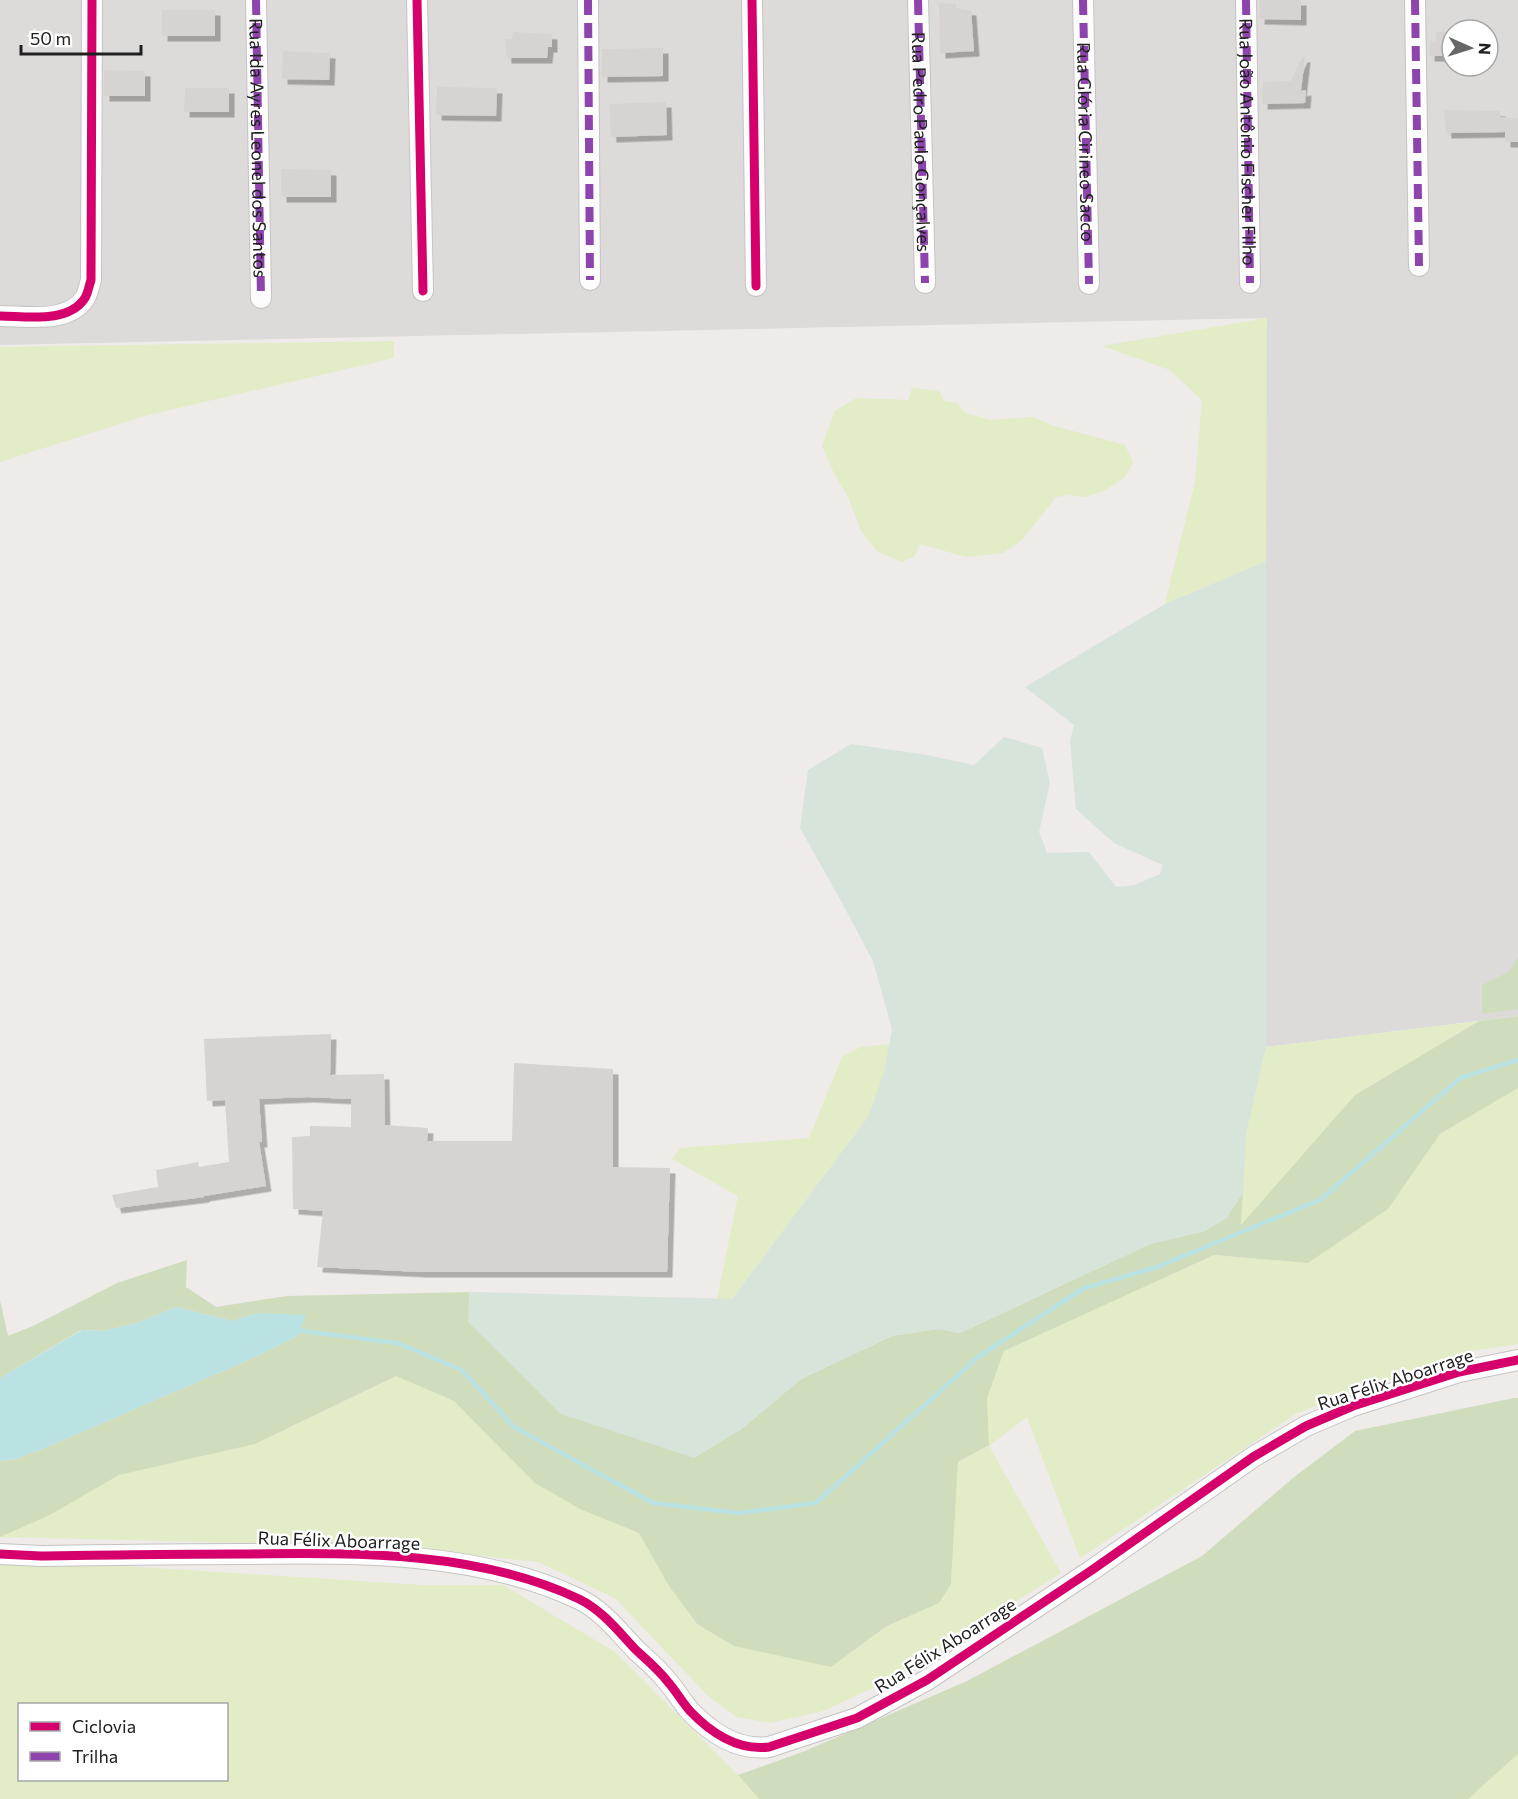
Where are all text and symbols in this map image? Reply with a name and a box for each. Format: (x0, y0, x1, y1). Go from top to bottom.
scale bar (21, 18, 141, 56)
street label: Rua Ida Ayres Leonel dos Santos (245, 18, 272, 278)
street label: Rua João Antônio Fischer Filho (1235, 18, 1261, 266)
north arrow (1440, 18, 1500, 78)
text: 50 m (30, 27, 71, 49)
street label: Rua Pedro Paulo Gonçalves (908, 32, 935, 252)
street label: Rua Glória Cirineo Sacco (1073, 42, 1099, 242)
text: N (1476, 42, 1495, 55)
street label: Rua Félix Aboarrage (1314, 1343, 1476, 1415)
street label: Rua Félix Aboarrage (257, 1526, 421, 1554)
street label: Rua Félix Aboarrage (870, 1593, 1020, 1697)
legend (18, 1703, 228, 1781)
text: Ciclovia (72, 1715, 136, 1737)
text: Trilha (72, 1745, 118, 1767)

